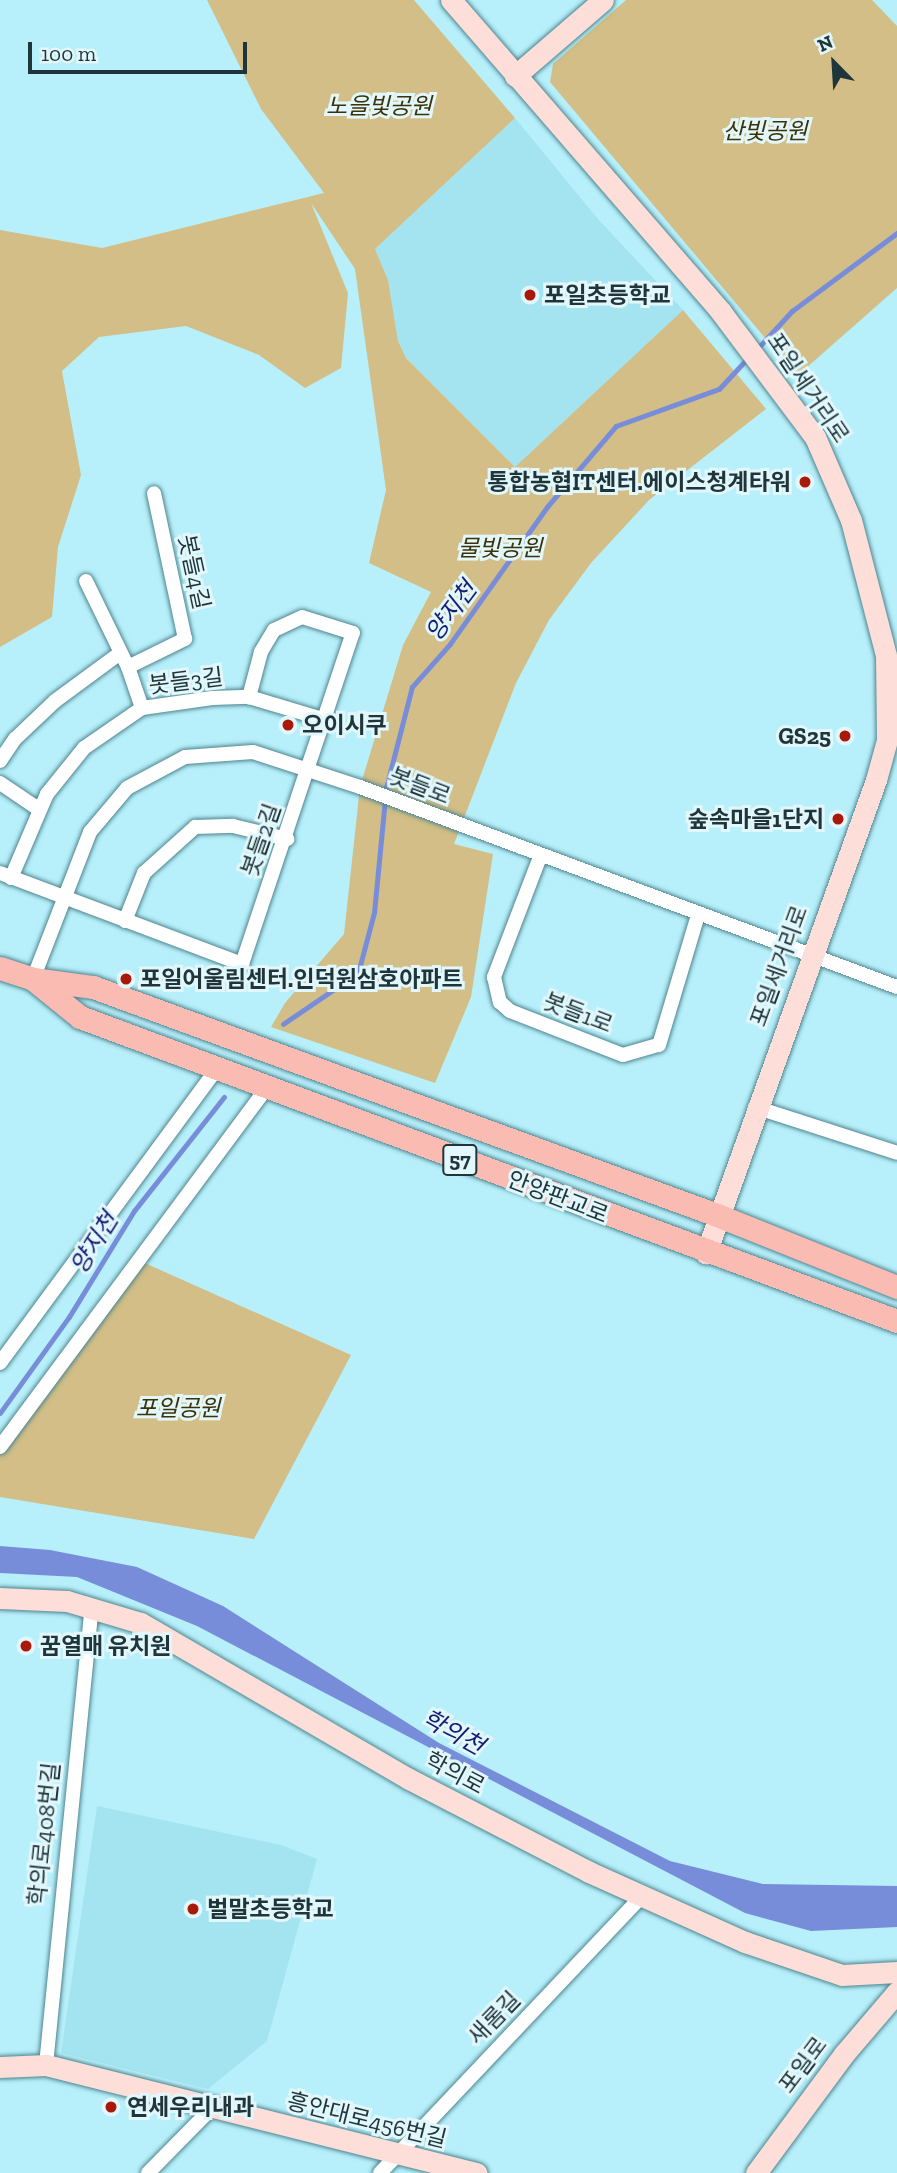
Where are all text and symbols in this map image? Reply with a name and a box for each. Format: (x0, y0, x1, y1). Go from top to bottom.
scale bar (32, 28, 250, 72)
north arrow (799, 28, 869, 98)
text: N (814, 30, 837, 57)
text: 100 m (41, 41, 96, 66)
park label: 노을빛공원 (326, 92, 432, 120)
park label: 산빛공원 (723, 117, 807, 145)
place label: 포일초등학교 (544, 281, 671, 309)
marker: 포일초등학교 (522, 287, 538, 303)
street label: 포일세거리로 (761, 328, 855, 448)
place label: 통합농협IT센터.에이스청계타워 (488, 468, 791, 496)
marker: 통합농협IT센터.에이스청계타워 (797, 474, 813, 490)
street label: 봇들4길 (173, 532, 215, 612)
park label: 물빛공원 (458, 534, 542, 562)
water label: 양지천 (420, 576, 482, 646)
street label: 봇들3길 (147, 663, 225, 699)
place label: 오이시쿠 (302, 711, 387, 739)
marker: 오이시쿠 (280, 717, 296, 733)
place label: GS25 (778, 722, 831, 750)
marker: GS25 (837, 728, 853, 744)
street label: 봇들로 (385, 762, 455, 810)
street label: 봇들2길 (236, 800, 286, 880)
place label: 숲속마을1단지 (688, 805, 824, 833)
marker: 숲속마을1단지 (830, 811, 846, 827)
street label: 포일세거리로 (744, 902, 814, 1030)
place label: 포일어울림센터.인덕원삼호아파트 (140, 965, 463, 993)
marker: 포일어울림센터.인덕원삼호아파트 (118, 971, 134, 987)
street label: 봇들1로 (539, 987, 617, 1039)
road number: 57 (441, 1142, 479, 1178)
street label: 안양판교로 (504, 1165, 612, 1229)
water label: 양지천 (64, 1207, 124, 1279)
park label: 포일공원 (136, 1394, 220, 1422)
place label: 꿈열매 유치원 (40, 1632, 171, 1660)
marker: 꿈열매 유치원 (18, 1638, 34, 1654)
water label: 학의천 (417, 1703, 489, 1761)
street label: 학의로 (420, 1746, 490, 1800)
street label: 학의로408번길 (23, 1761, 65, 1907)
place label: 벌말초등학교 (207, 1895, 334, 1923)
marker: 벌말초등학교 (185, 1901, 201, 1917)
street label: 새롬길 (462, 1986, 526, 2050)
street label: 포일로 (773, 2031, 833, 2099)
street label: 흥안대로456번길 (284, 2087, 450, 2153)
place label: 연세우리내과 (127, 2093, 254, 2121)
marker: 연세우리내과 (101, 2097, 121, 2117)

